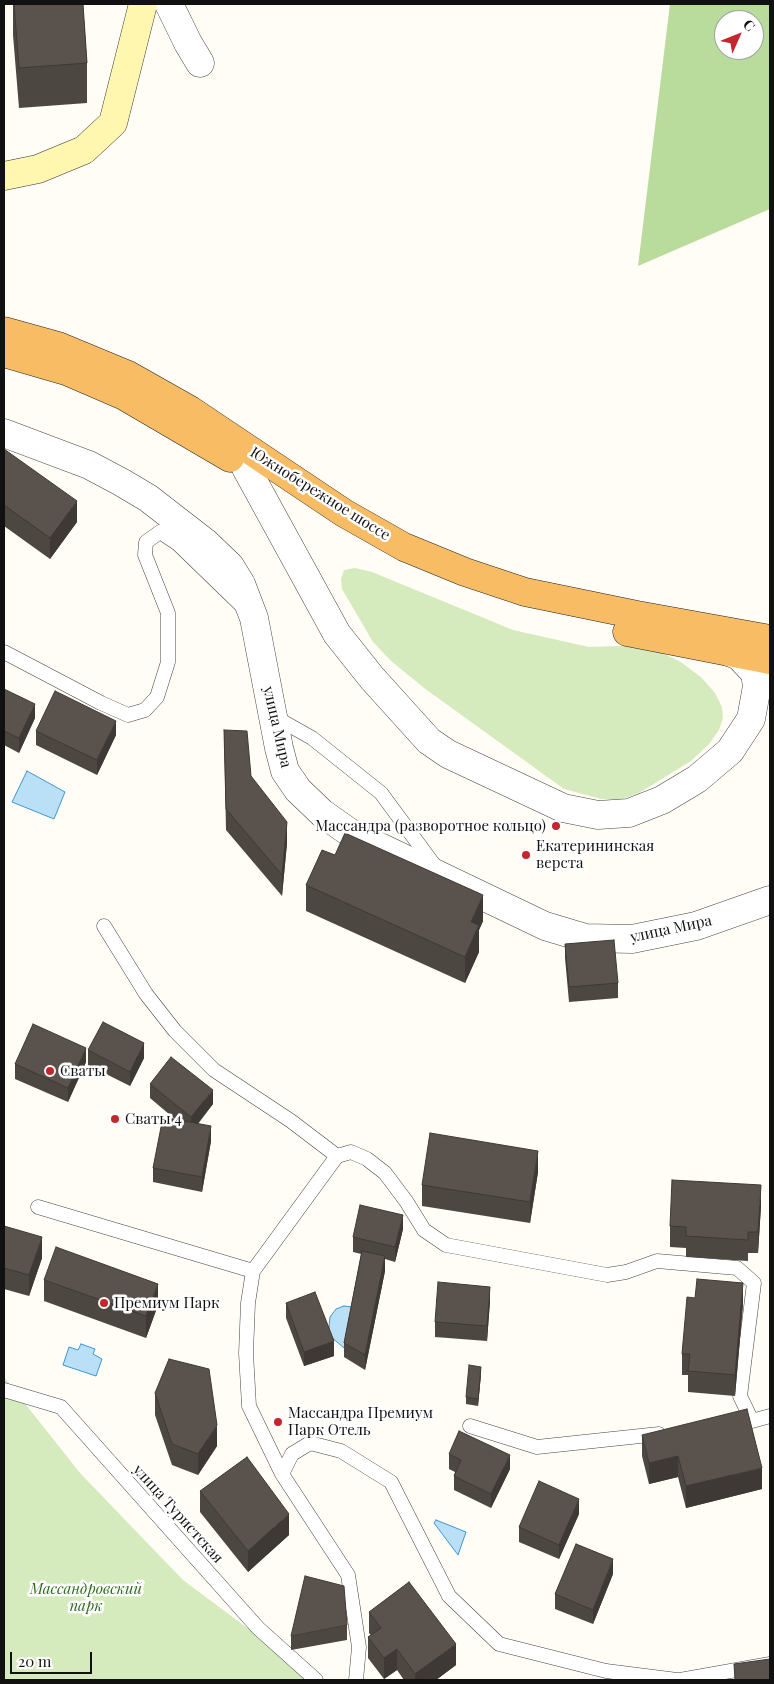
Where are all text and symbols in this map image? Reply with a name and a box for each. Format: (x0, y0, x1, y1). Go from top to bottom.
north arrow (714, 10, 764, 60)
text: С (739, 15, 760, 35)
street label: Южнобережное шоссе (247, 444, 393, 544)
street label: улица Мира (259, 685, 295, 769)
place label: Массандра (разворотное кольцо) (315, 817, 546, 835)
marker: Массандра (разворотное кольцо) (550, 820, 562, 832)
place label: Екатерининская верста (536, 837, 654, 872)
marker: Екатерининская верста (520, 849, 532, 861)
street label: улица Мира (629, 912, 713, 946)
place label: Сваты (60, 1062, 106, 1080)
marker: Сваты (44, 1065, 56, 1077)
place label: Сваты 4 (125, 1110, 182, 1128)
marker: Сваты 4 (109, 1113, 121, 1125)
place label: Премиум Парк (114, 1294, 220, 1312)
marker: Премиум Парк (98, 1297, 110, 1309)
place label: Массандра Премиум Парк Отель (288, 1404, 433, 1439)
marker: Массандра Премиум Парк Отель (272, 1416, 284, 1428)
street label: улица Туристская (129, 1461, 227, 1567)
park label: Массандровский парк (30, 1580, 142, 1615)
scale bar (12, 1642, 95, 1674)
text: 20 m (18, 1651, 51, 1671)

